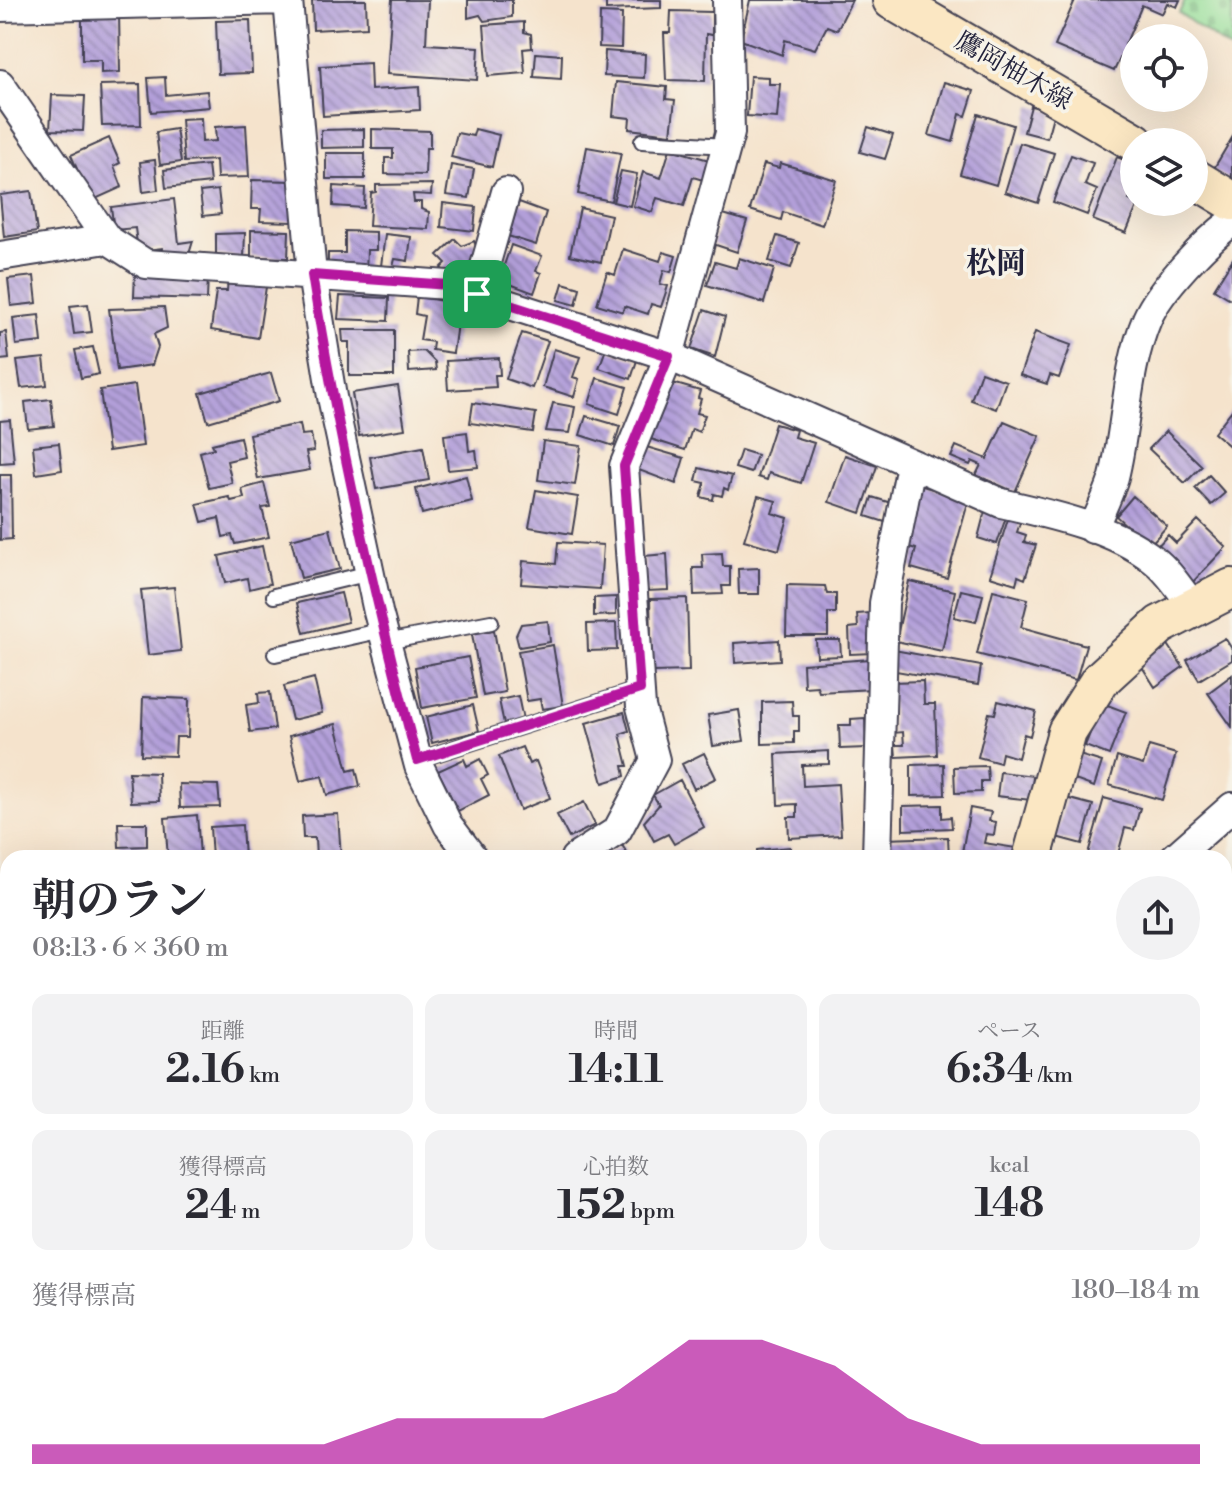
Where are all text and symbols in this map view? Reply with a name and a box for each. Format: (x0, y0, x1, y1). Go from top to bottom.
map controls (1120, 24, 1208, 216)
button: locate (1120, 24, 1208, 112)
street label: 鷹岡柚木線 (949, 25, 1078, 117)
button: layers (1120, 128, 1208, 216)
district label: 松岡 (966, 245, 1026, 283)
pin (443, 260, 511, 328)
icon: arrive (455, 272, 499, 316)
text: 朝のラン (32, 874, 208, 929)
button: share (1116, 876, 1200, 960)
text: 08:13 · 6 × 360 m (32, 932, 229, 964)
text: 距離 (201, 1018, 245, 1045)
text: 時間 (594, 1018, 638, 1045)
text: ペース (977, 1018, 1042, 1045)
text: 2.16 (165, 1045, 245, 1095)
text: 14:11 (569, 1045, 663, 1095)
text: 6:34 (946, 1045, 1033, 1095)
text: km (245, 1062, 280, 1089)
text: /km (1033, 1062, 1073, 1089)
text: kcal (989, 1152, 1029, 1179)
text: 獲得標高 (179, 1154, 267, 1181)
text: 心拍数 (583, 1154, 649, 1181)
text: 148 (974, 1179, 1044, 1229)
text: 24 (185, 1181, 237, 1231)
text: 152 (557, 1181, 626, 1231)
text: m (237, 1198, 261, 1225)
text: bpm (626, 1198, 675, 1225)
text: 180–184 m (1072, 1274, 1200, 1306)
text: 獲得標高 (32, 1280, 136, 1312)

